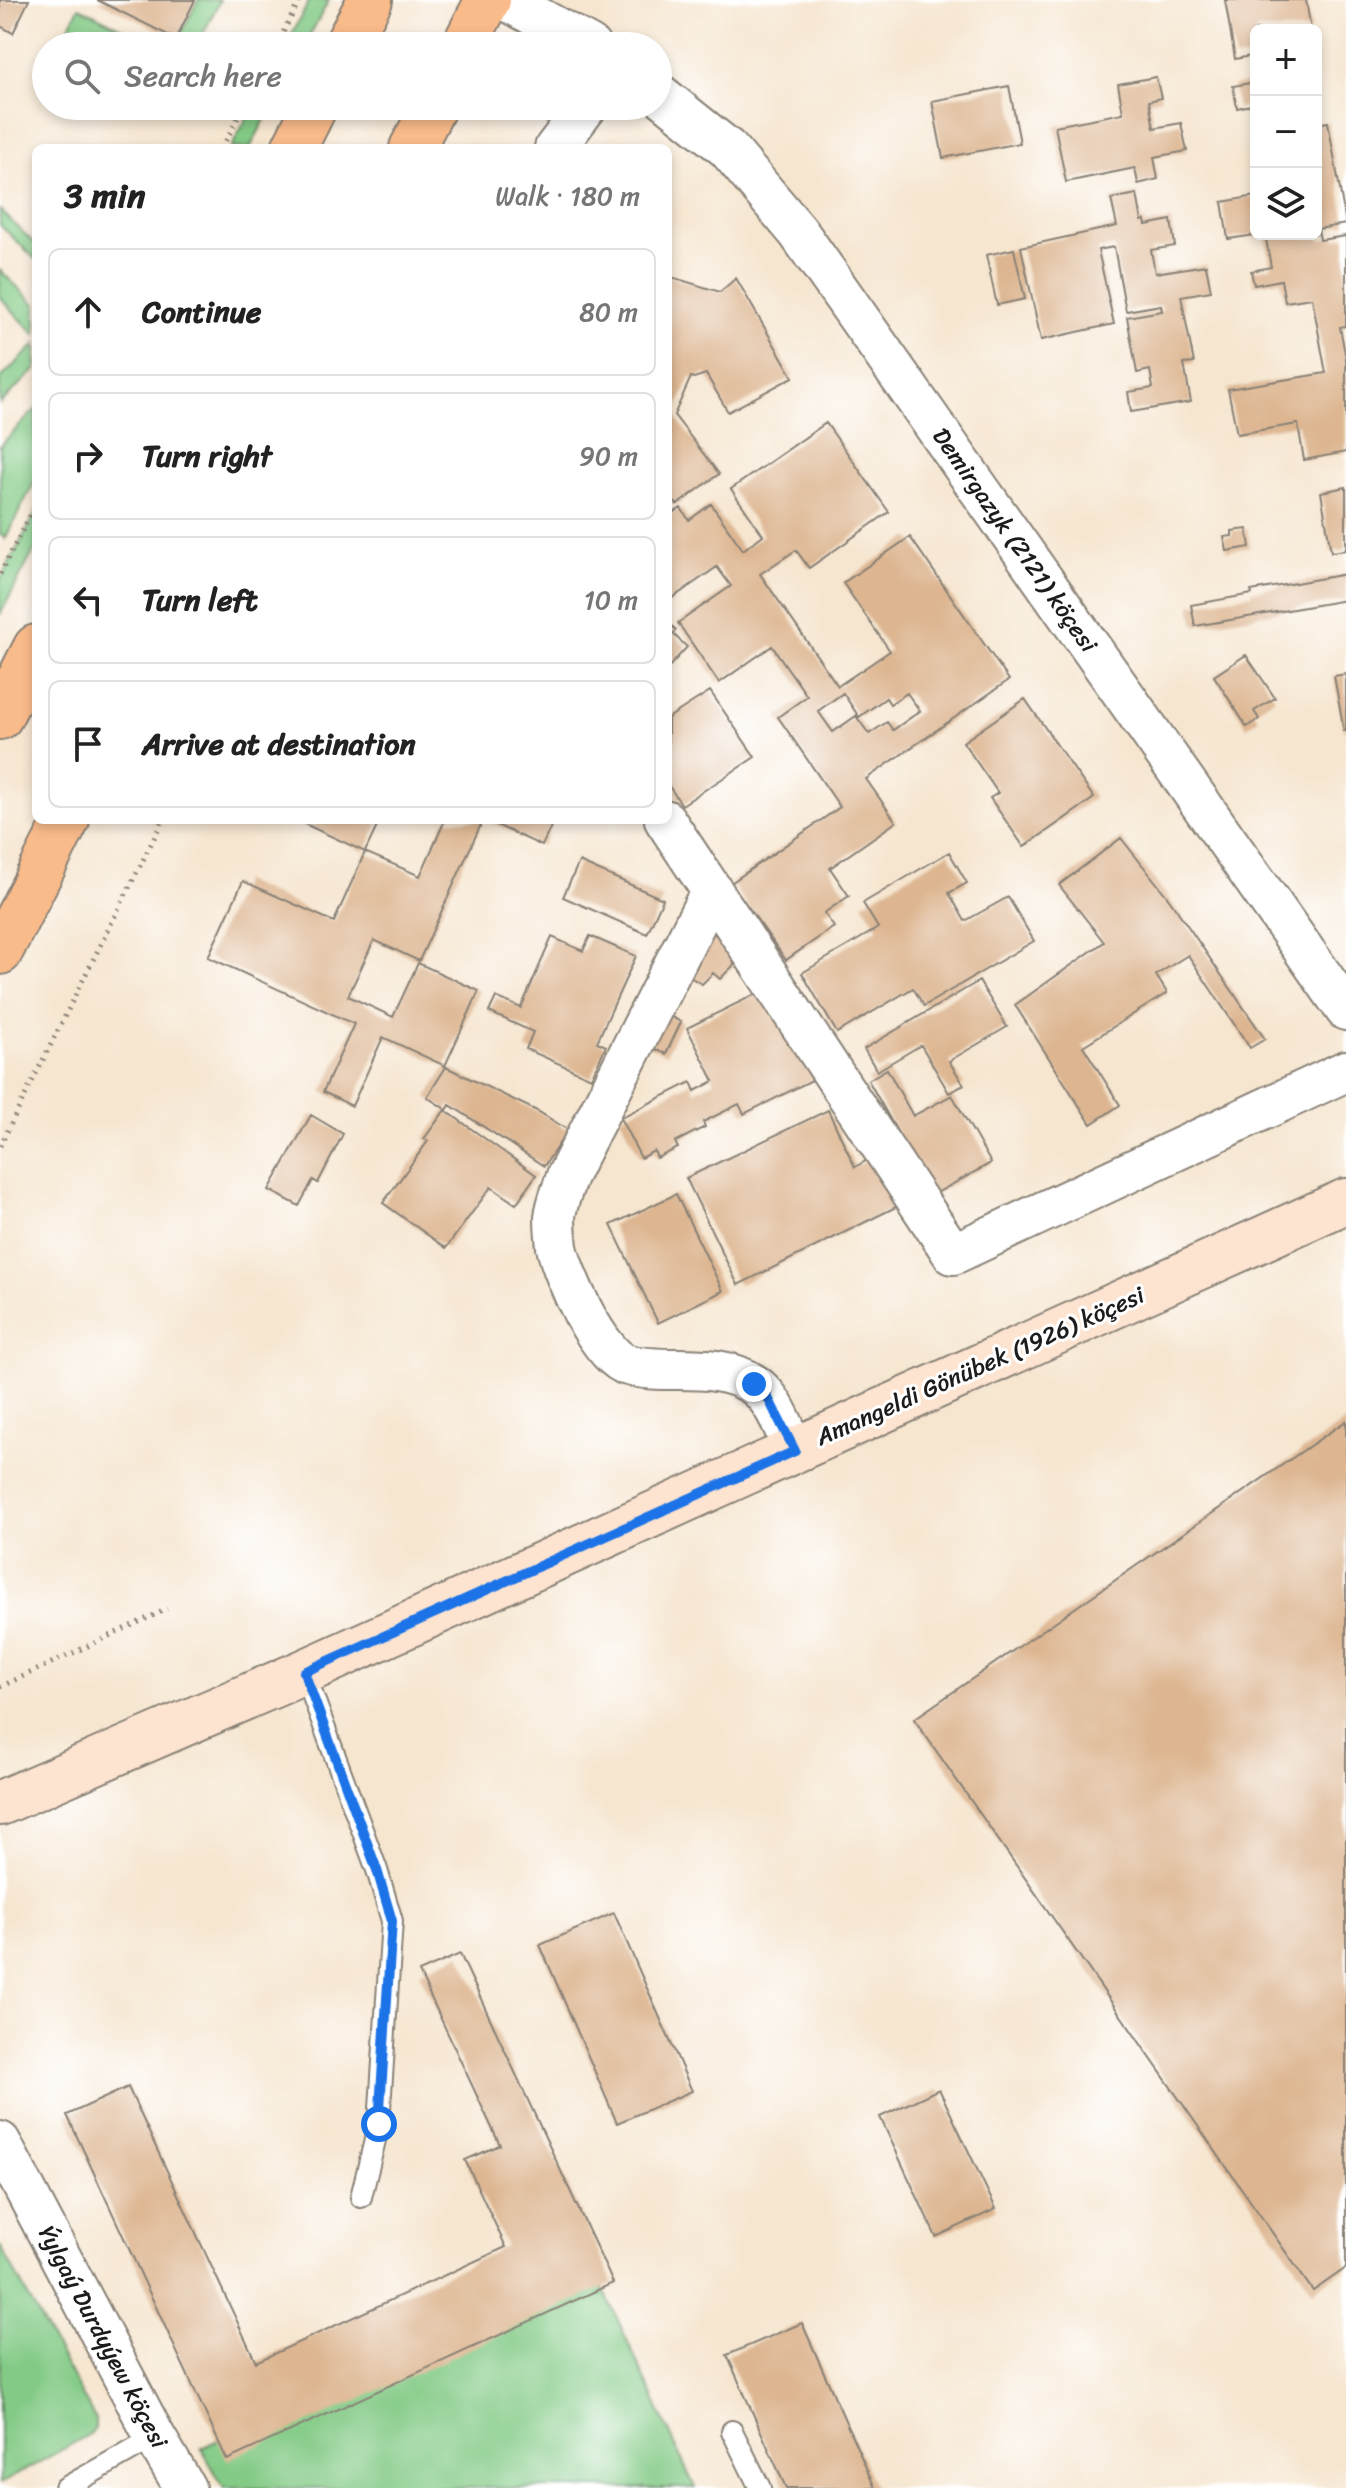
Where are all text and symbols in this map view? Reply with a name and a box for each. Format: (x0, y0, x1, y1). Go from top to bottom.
map controls (1250, 24, 1322, 240)
button: + (1250, 24, 1322, 96)
search box (32, 32, 672, 120)
text: Search here (124, 49, 282, 103)
icon: search (60, 54, 104, 98)
button: − (1250, 96, 1322, 168)
text: 3 min (64, 166, 145, 226)
button: layers (1250, 168, 1322, 240)
text: Walk · 180 m (495, 173, 640, 219)
text: Continue (142, 285, 261, 339)
text: 80 m (579, 289, 638, 335)
icon: ahead (66, 290, 110, 334)
street label: Demirgazyk (2121) köçesi (921, 419, 1110, 663)
text: Turn right (142, 429, 272, 483)
text: 90 m (579, 433, 638, 479)
icon: right (66, 434, 110, 478)
text: Turn left (142, 573, 258, 627)
text: 10 m (584, 577, 638, 623)
icon: left (66, 578, 110, 622)
text: Arrive at destination (142, 717, 416, 771)
icon: arrive (66, 722, 110, 766)
street label: Amangeldi Gönübek (1926) köçesi (808, 1274, 1152, 1458)
route end (736, 1366, 772, 1402)
route start (361, 2106, 397, 2142)
street label: Ýylgaý Durdyýew köçesi (26, 2218, 180, 2457)

